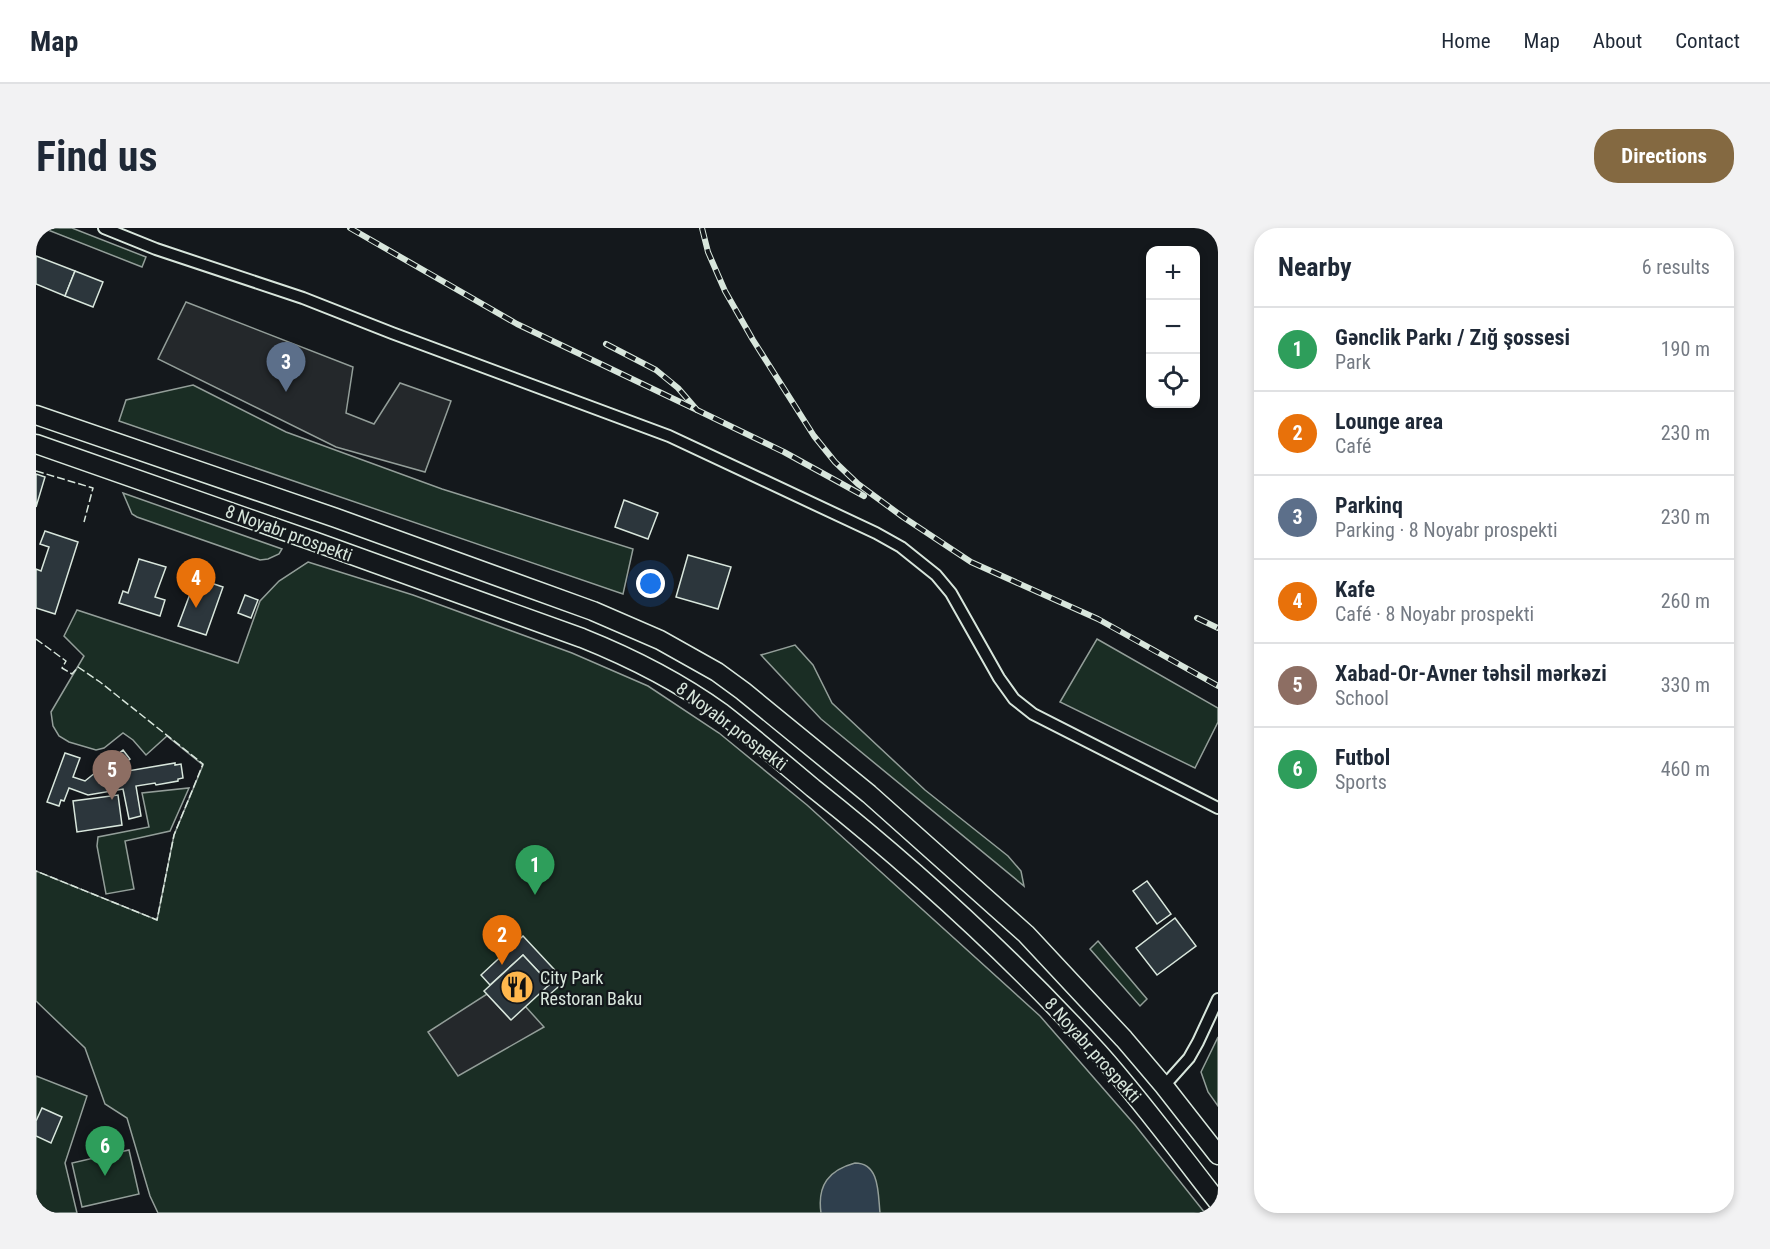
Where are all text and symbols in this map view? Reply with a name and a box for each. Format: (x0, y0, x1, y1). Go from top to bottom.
text: Map (30, 25, 78, 58)
text: Home (1441, 29, 1491, 53)
text: Map (1524, 29, 1560, 53)
text: About (1593, 29, 1642, 53)
text: Contact (1675, 29, 1740, 53)
button: Directions (1594, 129, 1734, 183)
text: Find us (36, 132, 157, 181)
map controls (1146, 246, 1200, 408)
button: + (1146, 246, 1200, 300)
text: Nearby (1278, 252, 1352, 282)
text: 6 results (1642, 255, 1710, 279)
button: − (1146, 300, 1200, 354)
text: Gənclik Parkı / Zığ şossesi (1335, 325, 1570, 350)
text: 1 (1292, 337, 1303, 361)
text: 190 m (1661, 337, 1710, 361)
pin: 3 (266, 342, 306, 392)
text: Park (1335, 350, 1371, 374)
button: locate (1146, 354, 1200, 408)
text: Lounge area (1335, 409, 1443, 434)
text: 2 (1292, 421, 1303, 445)
text: 230 m (1661, 421, 1710, 445)
text: Café (1335, 434, 1371, 458)
text: Parkinq (1335, 493, 1403, 518)
street label: 8 Noyabr prospekti (223, 500, 355, 566)
text: 3 (1292, 505, 1303, 529)
text: 230 m (1661, 505, 1710, 529)
text: Parking · 8 Noyabr prospekti (1335, 518, 1558, 542)
pin: 4 (176, 558, 216, 608)
your location (636, 569, 665, 598)
text: Kafe (1335, 577, 1375, 602)
text: 4 (1292, 589, 1303, 613)
text: 260 m (1661, 589, 1710, 613)
text: Café · 8 Noyabr prospekti (1335, 602, 1534, 626)
text: Xabad-Or-Avner təhsil mərkəzi (1335, 661, 1607, 686)
text: 5 (1292, 673, 1303, 697)
text: 330 m (1661, 673, 1710, 697)
street label: 8 Noyabr prospekti (672, 677, 792, 775)
text: School (1335, 686, 1389, 710)
text: Futbol (1335, 745, 1390, 770)
pin: 5 (92, 750, 132, 800)
text: 6 (1292, 757, 1303, 781)
text: 460 m (1661, 757, 1710, 781)
text: Sports (1335, 770, 1387, 794)
pin: 1 (516, 846, 554, 895)
pin: 2 (482, 916, 522, 965)
place label: City Park Restoran Baku (540, 967, 642, 1009)
restaurant icon: City Park Restoran Baku (499, 969, 535, 1005)
street label: 8 Noyabr prospekti (1040, 993, 1146, 1107)
pin: 6 (86, 1126, 124, 1176)

